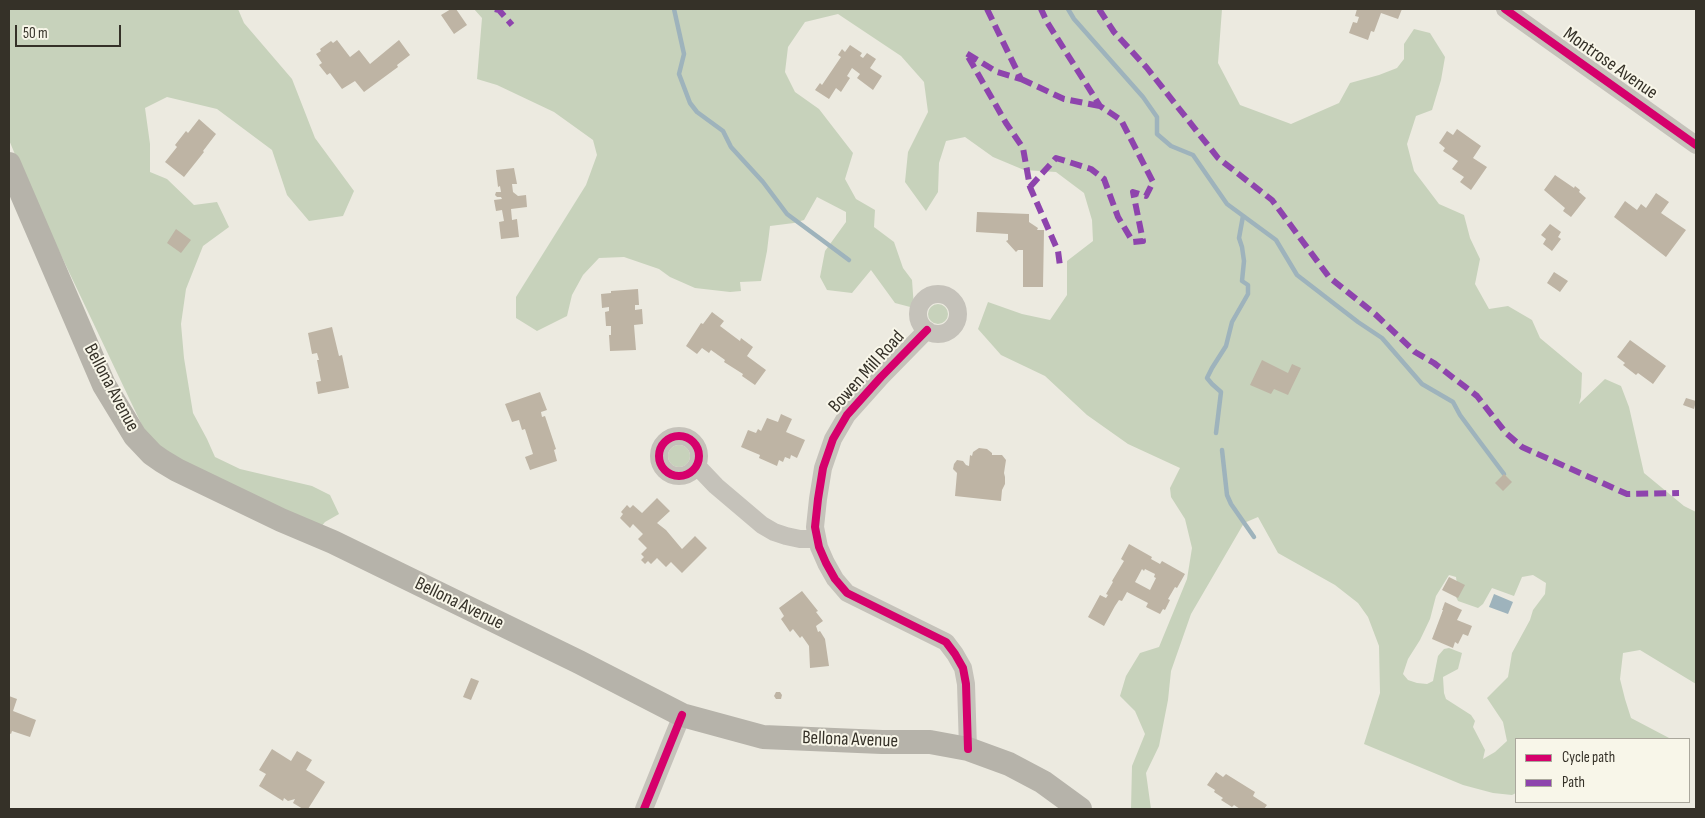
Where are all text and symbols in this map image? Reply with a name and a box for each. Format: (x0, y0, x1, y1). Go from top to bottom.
scale bar (18, 15, 124, 47)
street label: Montrose Avenue (1558, 23, 1662, 105)
text: 50 m (23, 24, 48, 43)
street label: Bowen Mill Road (824, 326, 910, 418)
street label: Bellona Avenue (78, 340, 144, 436)
street label: Bellona Avenue (411, 573, 507, 635)
street label: Bellona Avenue (802, 727, 898, 753)
legend (1515, 738, 1690, 803)
text: Cycle path (1562, 748, 1615, 767)
text: Path (1562, 773, 1585, 792)

